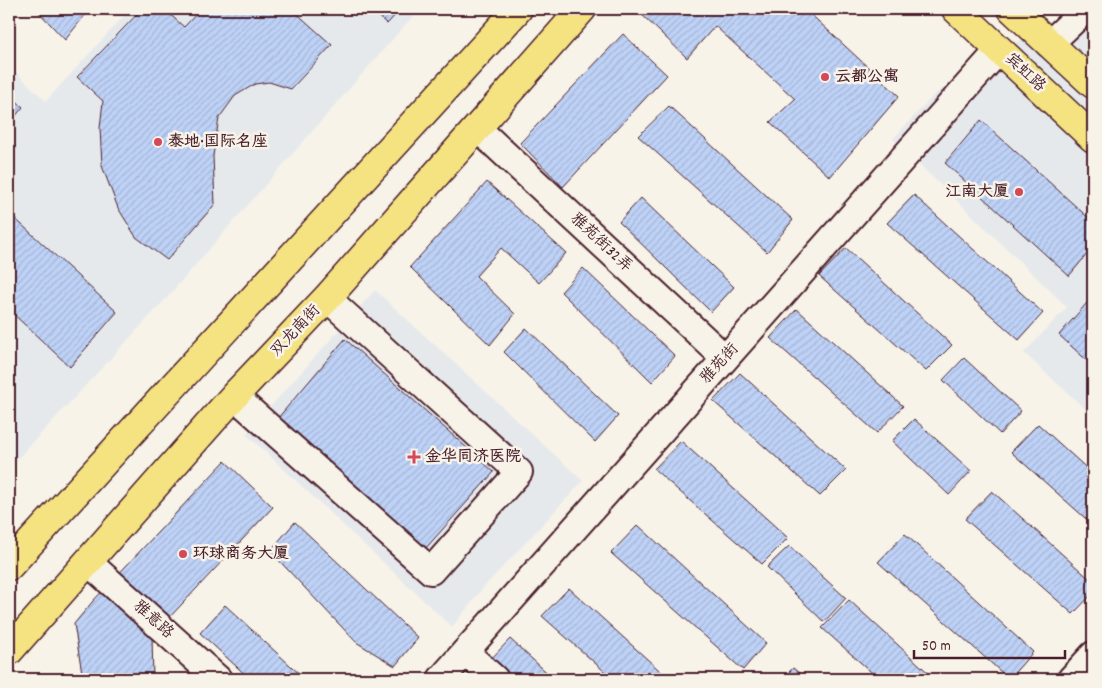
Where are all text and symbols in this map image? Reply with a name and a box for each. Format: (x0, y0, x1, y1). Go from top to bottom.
street label: 宾虹路 (1000, 48, 1050, 98)
place label: 云都公寓 (835, 66, 899, 89)
marker: 云都公寓 (819, 71, 831, 83)
place label: 泰地·国际名座 (168, 131, 268, 154)
marker: 泰地·国际名座 (152, 136, 164, 148)
place label: 江南大厦 (945, 181, 1009, 204)
marker: 江南大厦 (1013, 186, 1025, 198)
street label: 雅苑街32弄 (565, 208, 637, 278)
street label: 双龙南街 (266, 300, 326, 362)
street label: 雅苑街 (695, 338, 745, 390)
place label: 金华同济医院 (425, 446, 521, 469)
marker: 金华同济医院 (407, 450, 421, 464)
place label: 环球商务大厦 (193, 543, 289, 566)
marker: 环球商务大厦 (177, 548, 189, 560)
street label: 雅意路 (127, 595, 179, 645)
scale bar (914, 628, 1066, 660)
text: 50 m (922, 636, 951, 658)

